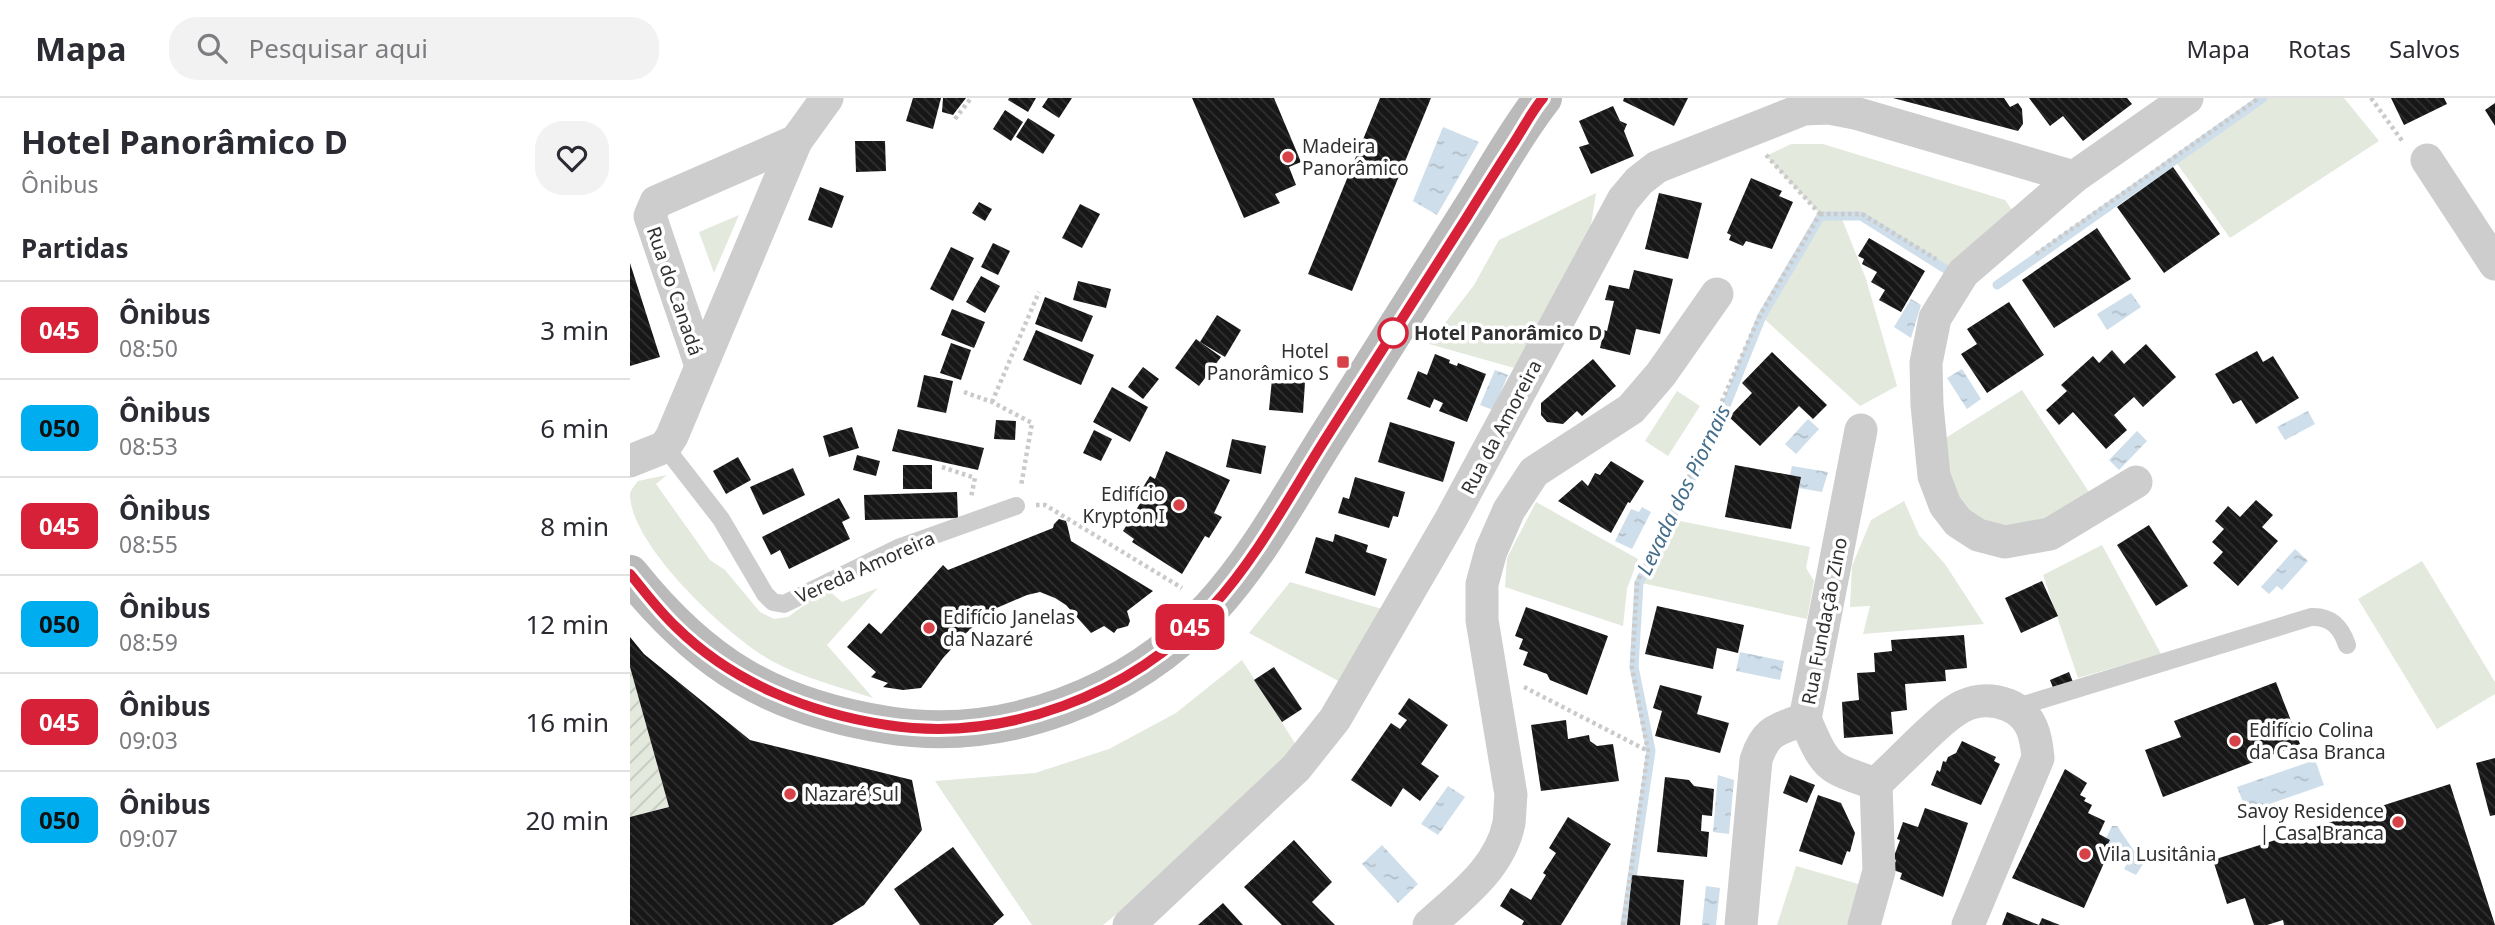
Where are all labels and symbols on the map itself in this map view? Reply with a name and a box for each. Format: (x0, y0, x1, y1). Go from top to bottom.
place label: Madeira Panorâmico (1302, 133, 1409, 181)
marker: Madeira Panorâmico (1280, 149, 1296, 165)
street label: Rua do Canadá (641, 223, 709, 359)
marker: Hotel Panorâmico D (1378, 318, 1408, 348)
place label: Hotel Panorâmico D (1414, 320, 1602, 346)
place label: Hotel Panorâmico S (1207, 338, 1329, 386)
marker: Hotel Panorâmico S (1335, 354, 1351, 370)
street label: Rua da Amoreira (1455, 355, 1547, 499)
water label: Levada dos Piornais (1630, 400, 1736, 579)
place label: Edifício Krypton I (1083, 481, 1165, 529)
marker: Edifício Krypton I (1171, 497, 1187, 513)
street label: Vereda Amoreira (791, 525, 939, 609)
street label: Rua Fundação Zino (1795, 535, 1853, 707)
place label: Edifício Janelas da Nazaré (943, 604, 1075, 652)
line badge: 045 (1150, 604, 1230, 650)
marker: Edifício Janelas da Nazaré (921, 620, 937, 636)
place label: Edifício Colina da Casa Branca (2249, 717, 2386, 765)
marker: Edifício Colina da Casa Branca (2227, 733, 2243, 749)
place label: Nazaré Sul (804, 781, 899, 807)
marker: Nazaré Sul (782, 786, 798, 802)
place label: Savoy Residence | Casa Branca (2237, 798, 2384, 846)
marker: Savoy Residence | Casa Branca (2390, 814, 2406, 830)
place label: Vila Lusitânia (2099, 841, 2216, 867)
marker: Vila Lusitânia (2077, 846, 2093, 862)

